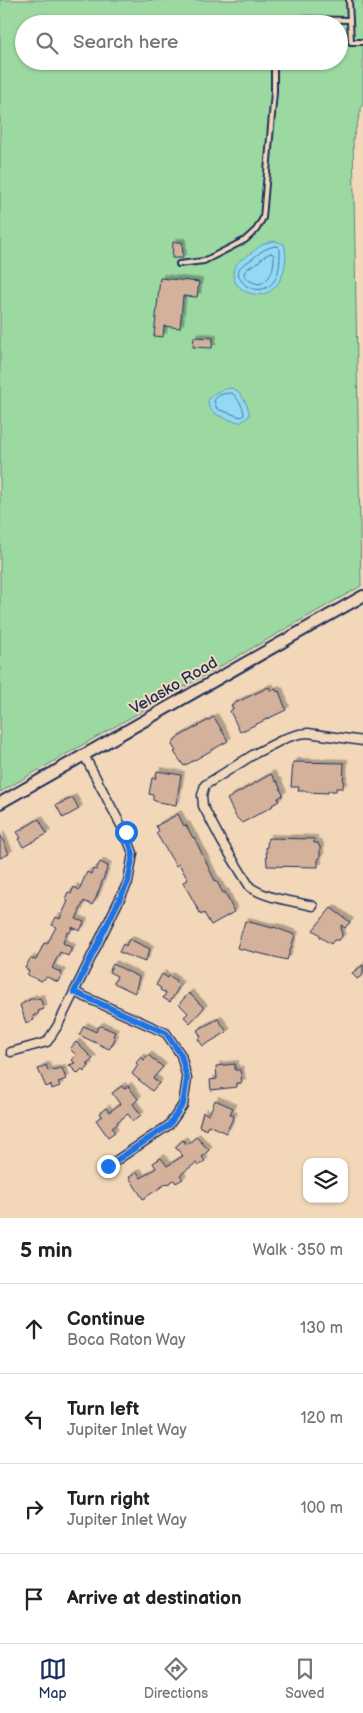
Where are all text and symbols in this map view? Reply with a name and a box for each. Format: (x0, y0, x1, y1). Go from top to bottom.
search box (15, 15, 348, 70)
icon: search (33, 29, 61, 57)
text: Search here (73, 31, 178, 54)
street label: Velasko Road (127, 653, 221, 719)
route start (115, 821, 138, 844)
route end (97, 1155, 120, 1178)
map controls (303, 1158, 348, 1203)
button: layers (303, 1158, 348, 1203)
text: 5 min (20, 1238, 73, 1263)
text: Walk · 350 m (252, 1241, 343, 1260)
text: Continue (67, 1308, 145, 1331)
icon: ahead (20, 1315, 48, 1343)
text: 130 m (300, 1319, 343, 1338)
text: Boca Raton Way (67, 1331, 186, 1350)
text: Turn left (67, 1398, 139, 1421)
icon: left (20, 1405, 48, 1433)
text: 120 m (300, 1409, 343, 1428)
text: Jupiter Inlet Way (67, 1421, 187, 1440)
text: Turn right (67, 1488, 150, 1511)
icon: right (20, 1495, 48, 1523)
text: 100 m (300, 1499, 343, 1518)
text: Jupiter Inlet Way (67, 1511, 187, 1530)
icon: arrive (20, 1585, 48, 1613)
text: Arrive at destination (67, 1587, 242, 1610)
tab: Map (39, 1655, 67, 1702)
tab: Directions (144, 1655, 208, 1702)
tab: Saved (285, 1655, 324, 1702)

